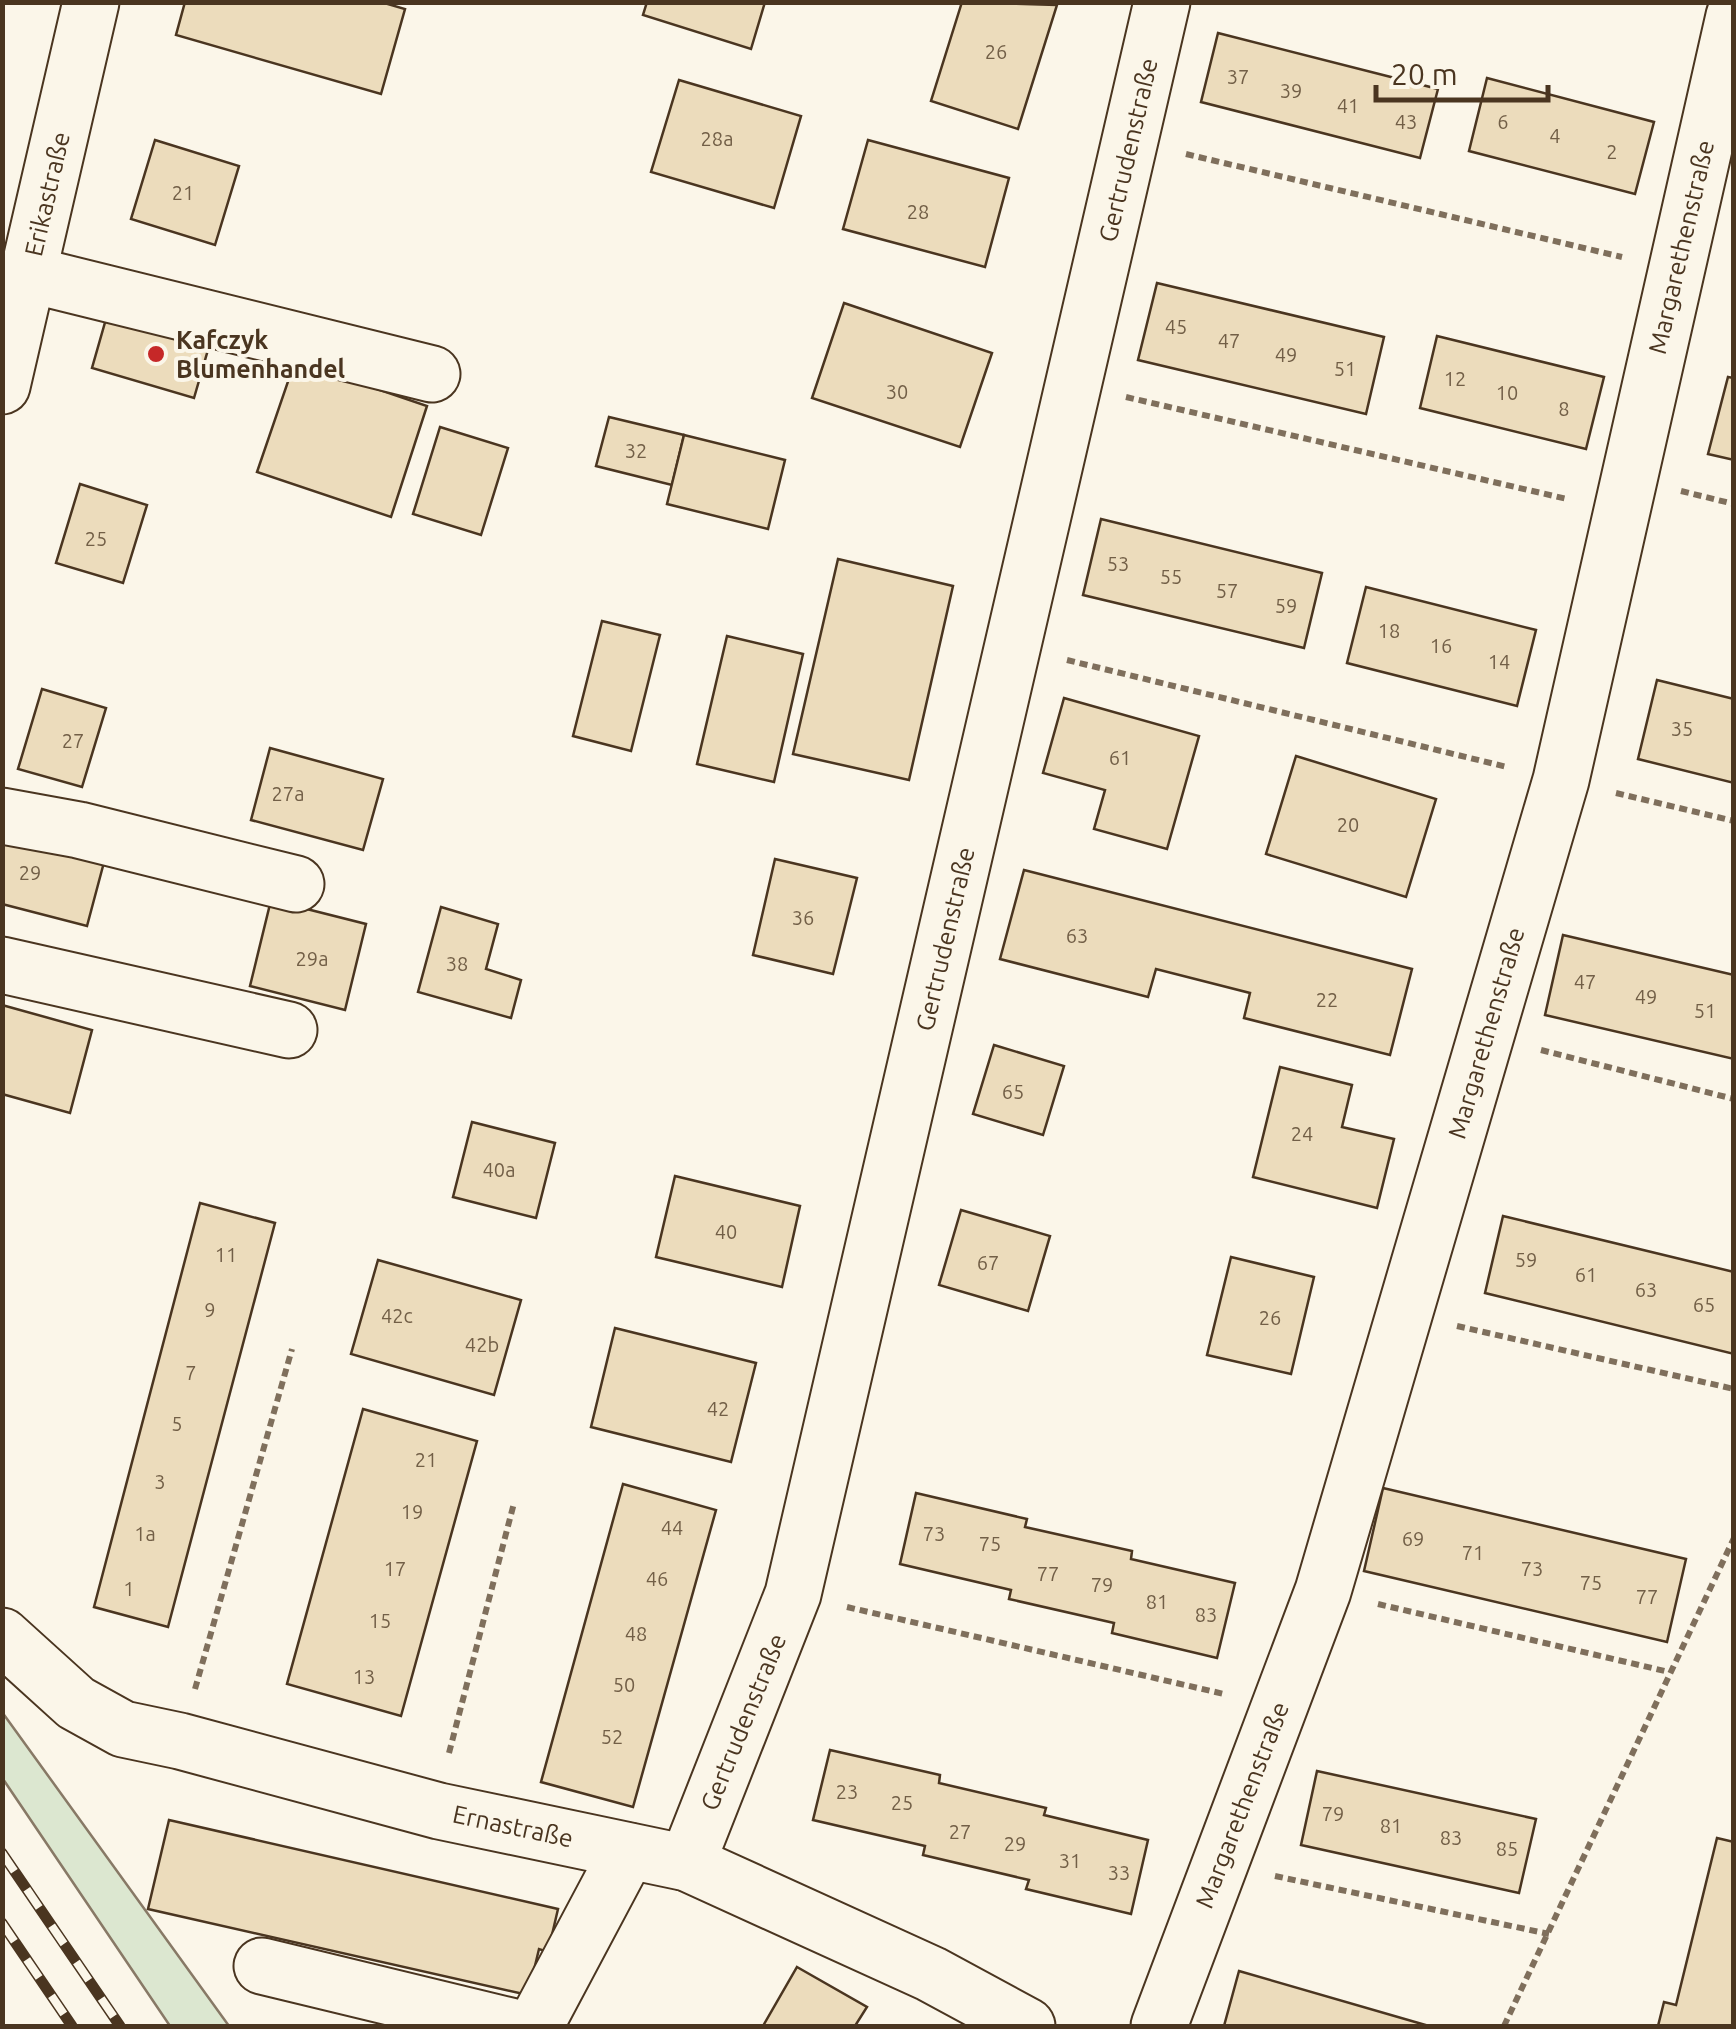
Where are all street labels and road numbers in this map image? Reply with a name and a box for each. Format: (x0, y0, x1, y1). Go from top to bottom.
street label: Gertrudenstraße (1093, 55, 1163, 245)
street label: Erikastraße (19, 129, 75, 259)
street label: Margarethenstraße (1643, 137, 1719, 357)
street label: Gertrudenstraße (910, 844, 980, 1034)
street label: Margarethenstraße (1442, 924, 1530, 1142)
street label: Gertrudenstraße (695, 1630, 791, 1814)
street label: Margarethenstraße (1190, 1698, 1294, 1912)
street label: Ernastraße (450, 1800, 576, 1852)

